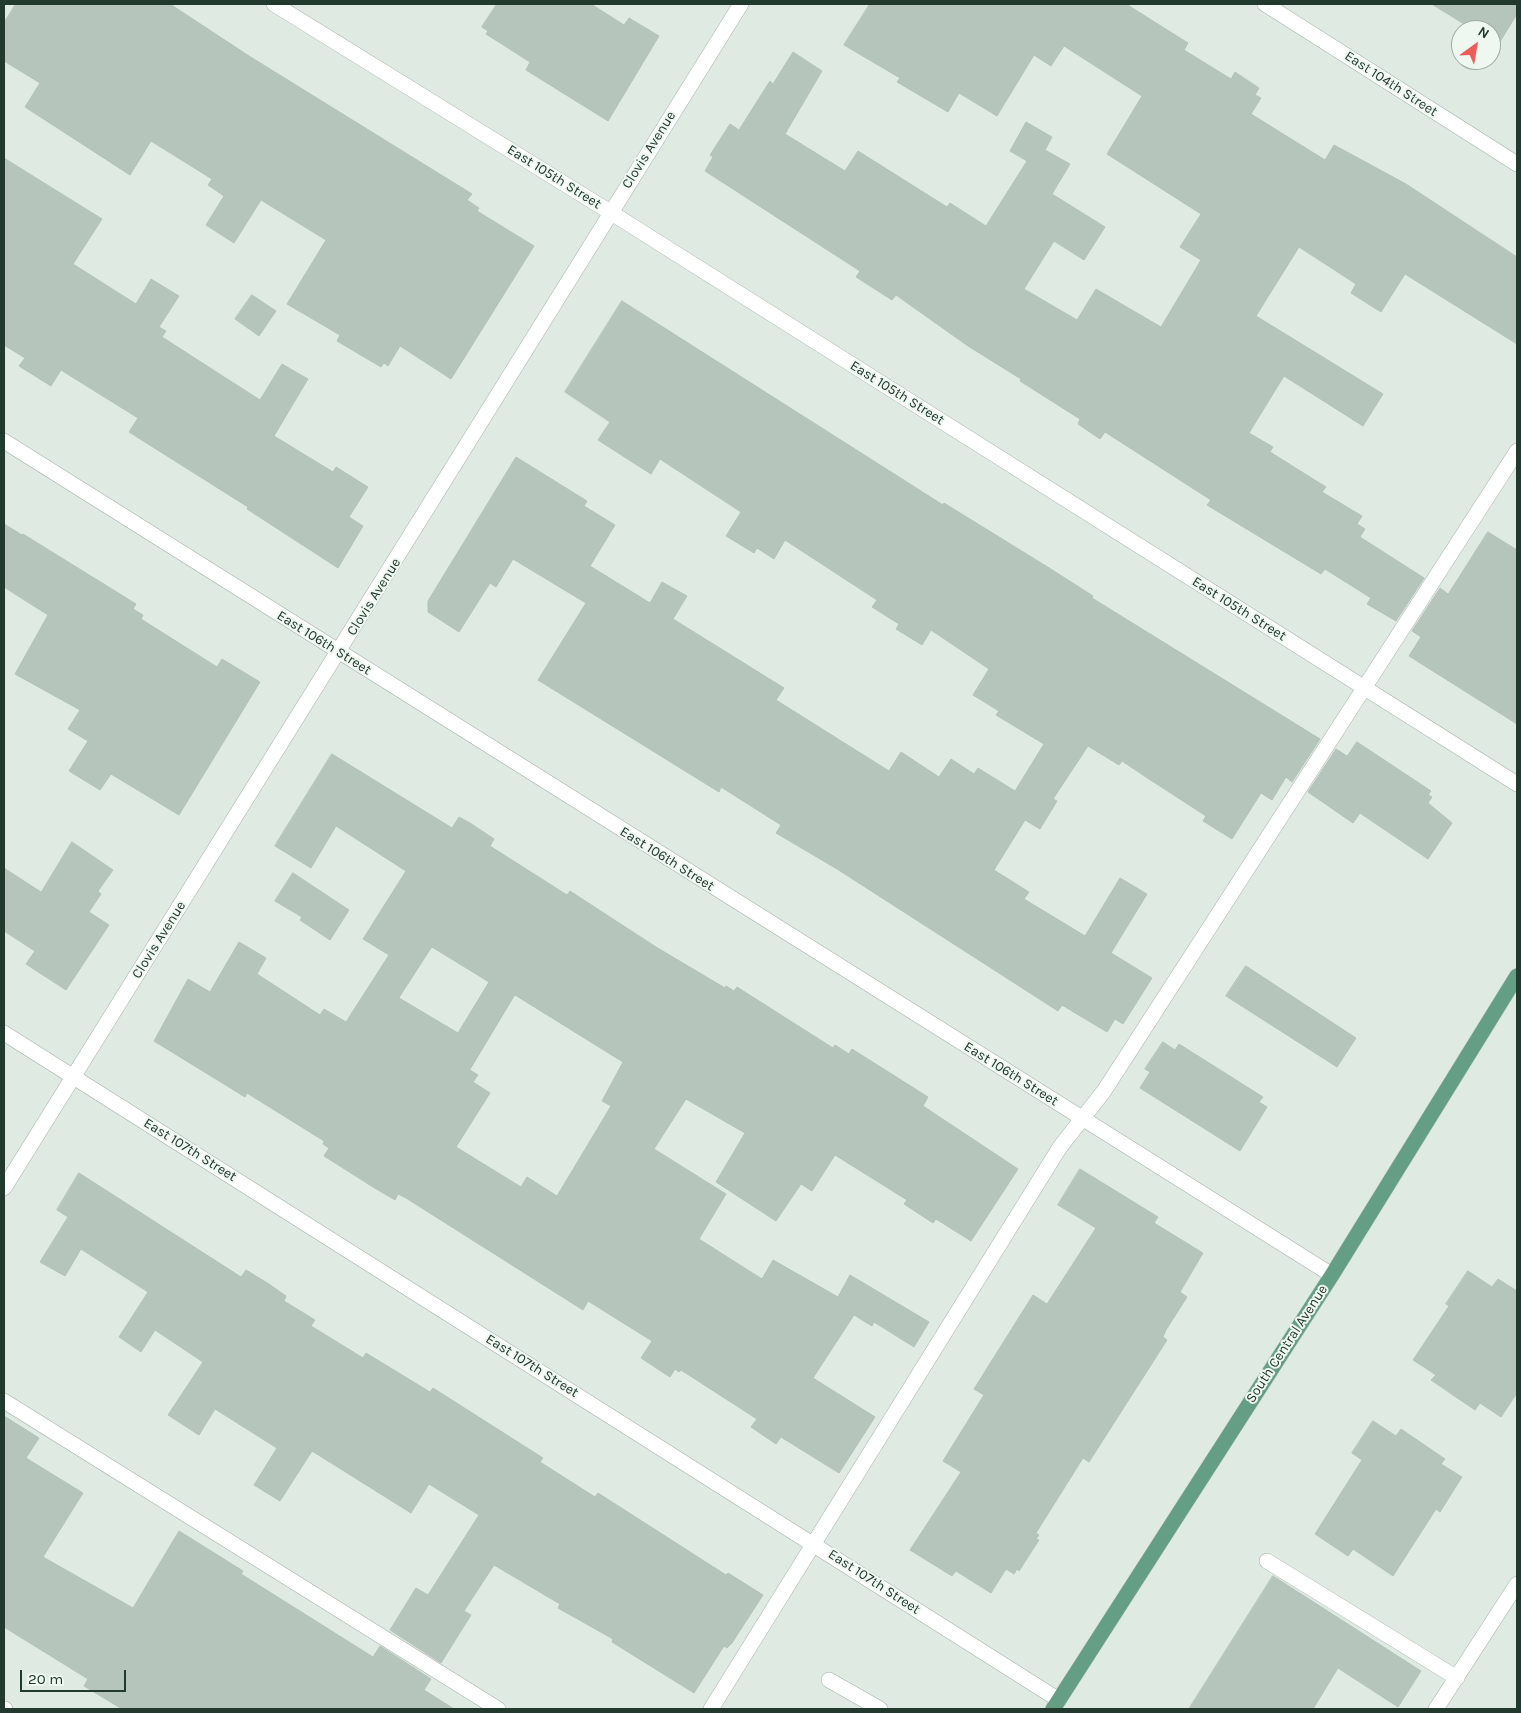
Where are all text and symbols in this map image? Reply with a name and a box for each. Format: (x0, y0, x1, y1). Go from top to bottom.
north arrow (1451, 20, 1501, 70)
text: N (1475, 23, 1492, 43)
street label: East 104th Street (1341, 48, 1441, 120)
street label: Clovis Avenue (619, 108, 679, 192)
street label: East 105th Street (504, 141, 604, 213)
street label: East 105th Street (847, 357, 947, 429)
street label: Clovis Avenue (344, 555, 404, 639)
street label: East 105th Street (1189, 573, 1289, 645)
street label: East 106th Street (274, 607, 374, 679)
street label: East 106th Street (617, 823, 717, 895)
street label: Clovis Avenue (129, 898, 189, 982)
street label: East 106th Street (961, 1038, 1061, 1110)
street label: East 107th Street (140, 1115, 240, 1185)
street label: South Central Avenue (1243, 1282, 1331, 1406)
street label: East 107th Street (482, 1331, 582, 1401)
street label: East 107th Street (825, 1546, 923, 1618)
scale bar (22, 1660, 129, 1692)
text: 20 m (28, 1670, 63, 1688)

